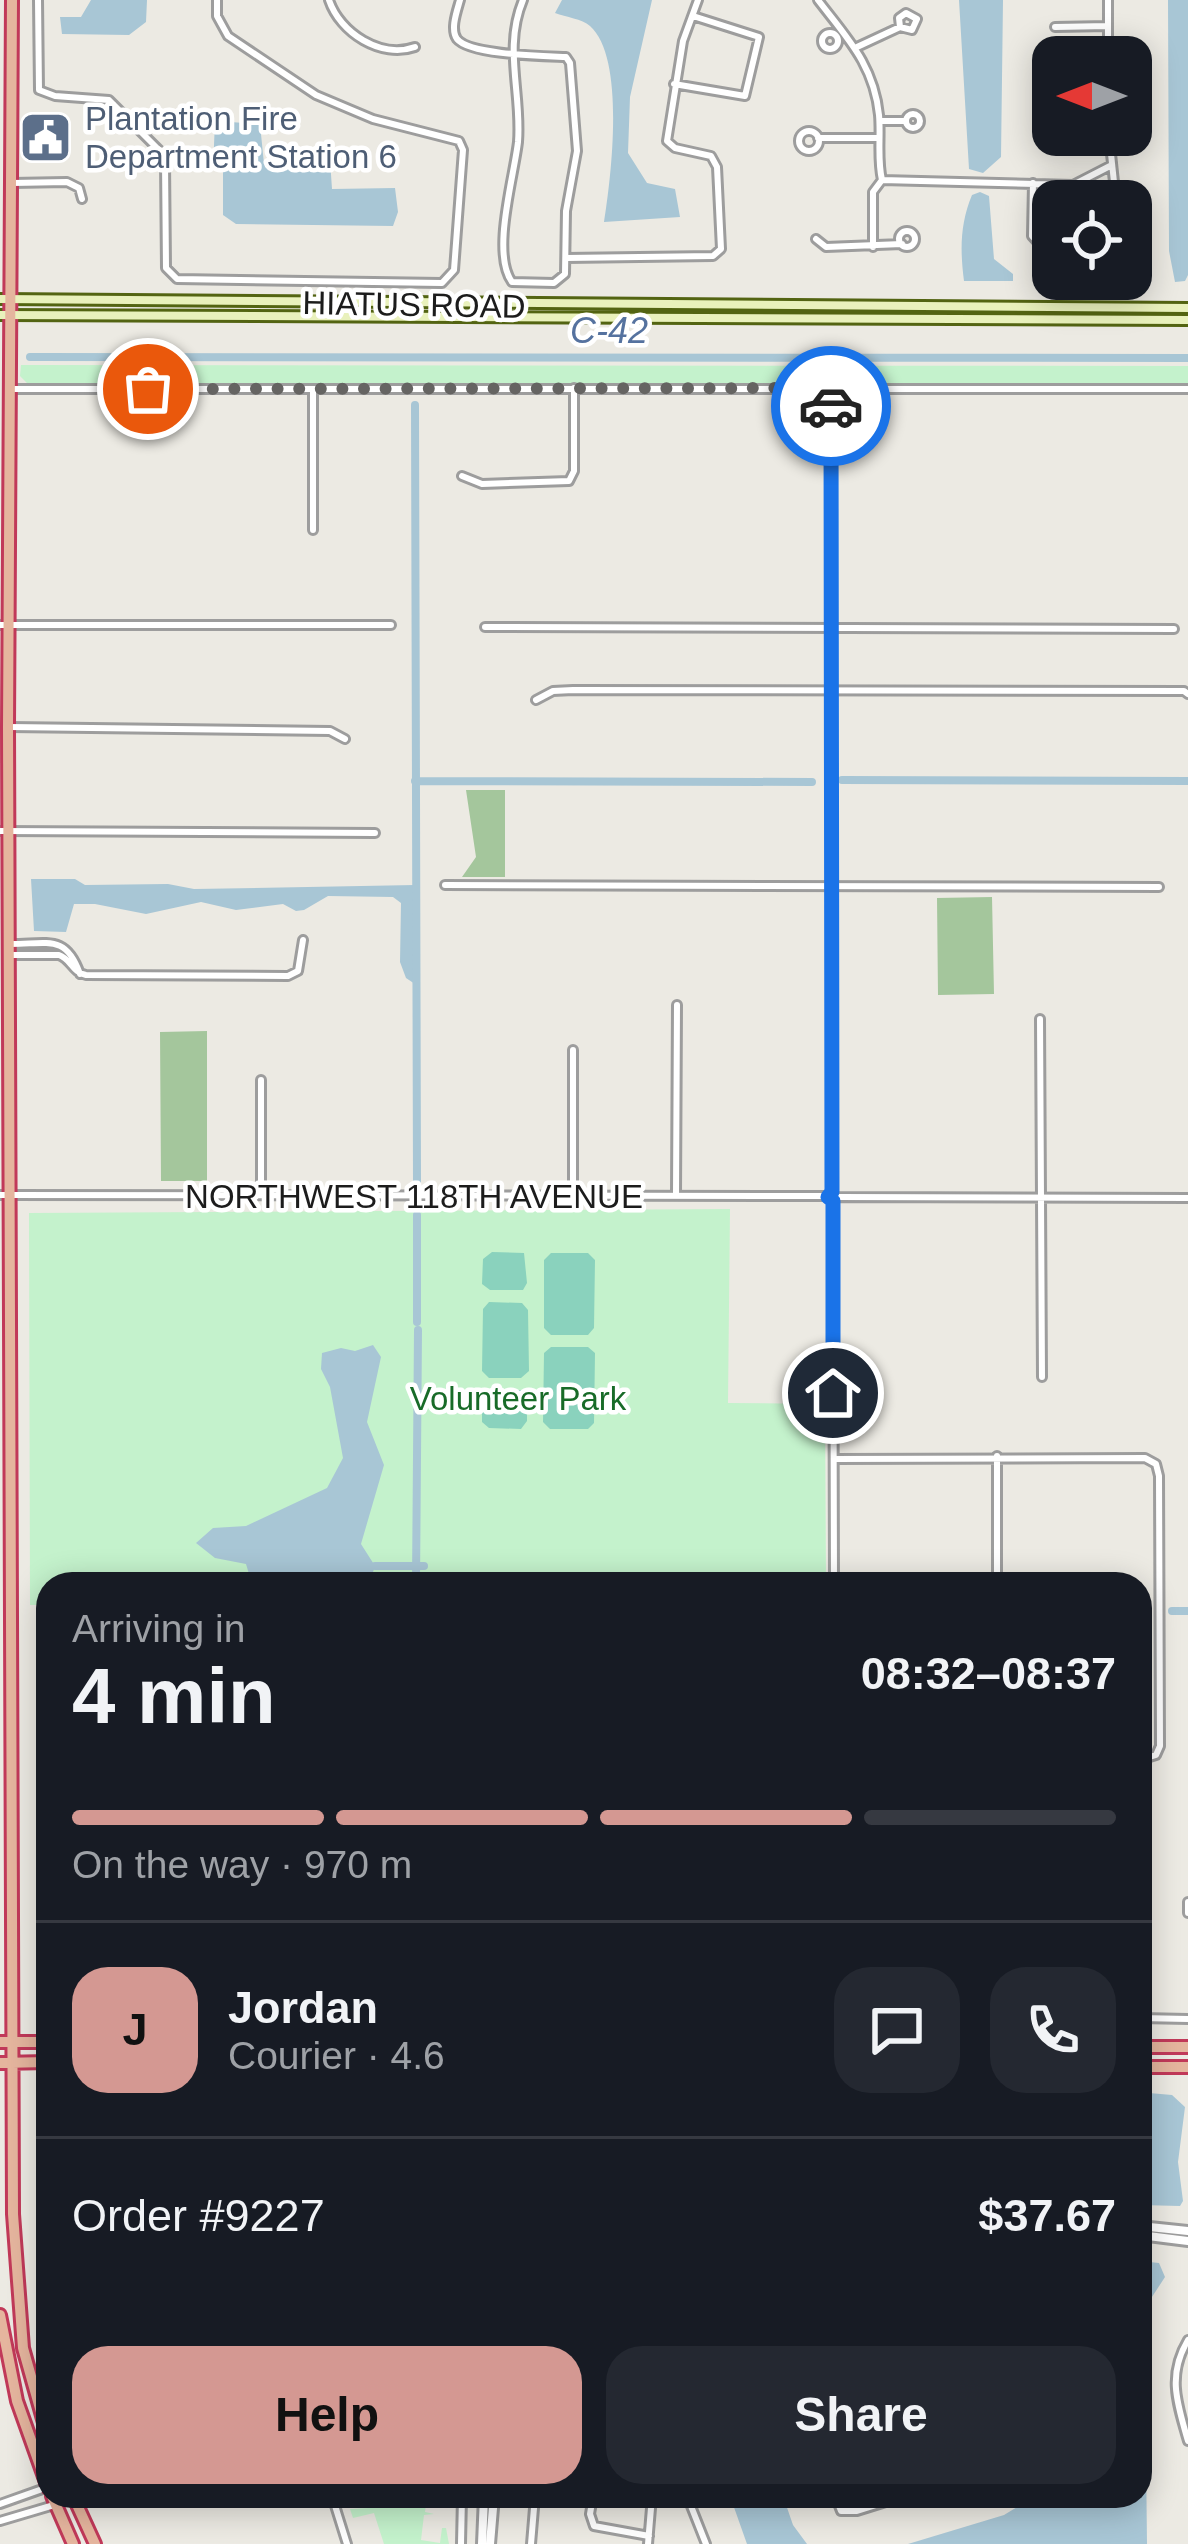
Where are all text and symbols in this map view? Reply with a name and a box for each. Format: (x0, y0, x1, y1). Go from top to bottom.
north arrow (1032, 36, 1152, 156)
map controls (1032, 36, 1152, 300)
place label: Plantation Fire Department Station 6 (85, 100, 397, 175)
public building icon: Plantation Fire Department Station 6 (18, 109, 74, 165)
button: locate (1032, 180, 1152, 300)
street label: HIATUS ROAD (302, 284, 526, 325)
water label: C-42 (570, 310, 648, 351)
pin (97, 338, 199, 440)
courier (771, 346, 891, 466)
icon: bag (115, 356, 181, 422)
icon: car (798, 373, 864, 439)
street label: NORTHWEST 118TH AVENUE (185, 1178, 643, 1215)
pin (782, 1342, 884, 1444)
icon: home (800, 1360, 866, 1426)
park label: Volunteer Park (410, 1380, 627, 1417)
text: Arriving in (72, 1607, 245, 1650)
text: 08:32–08:37 (861, 1648, 1116, 1699)
text: 4 min (72, 1652, 276, 1740)
text: On the way · 970 m (72, 1843, 412, 1886)
button: chat (834, 1967, 960, 2093)
button: phone (990, 1967, 1116, 2093)
text: Jordan (228, 1982, 378, 2033)
text: J (122, 2004, 148, 2055)
text: Courier · 4.6 (228, 2034, 445, 2077)
text: Order #9227 (72, 2190, 325, 2241)
text: $37.67 (978, 2190, 1116, 2241)
button: Help (72, 2346, 582, 2484)
button: Share (606, 2346, 1116, 2484)

